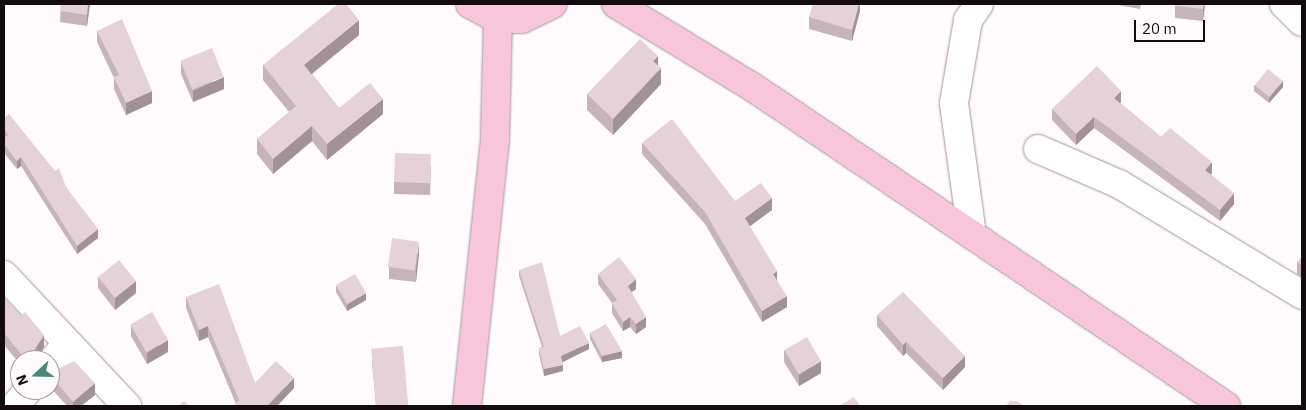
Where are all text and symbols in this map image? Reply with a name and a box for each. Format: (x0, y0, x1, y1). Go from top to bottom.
scale bar (1136, 10, 1207, 42)
text: 20 m (1142, 19, 1177, 38)
north arrow (10, 350, 60, 400)
text: N (12, 372, 32, 388)

